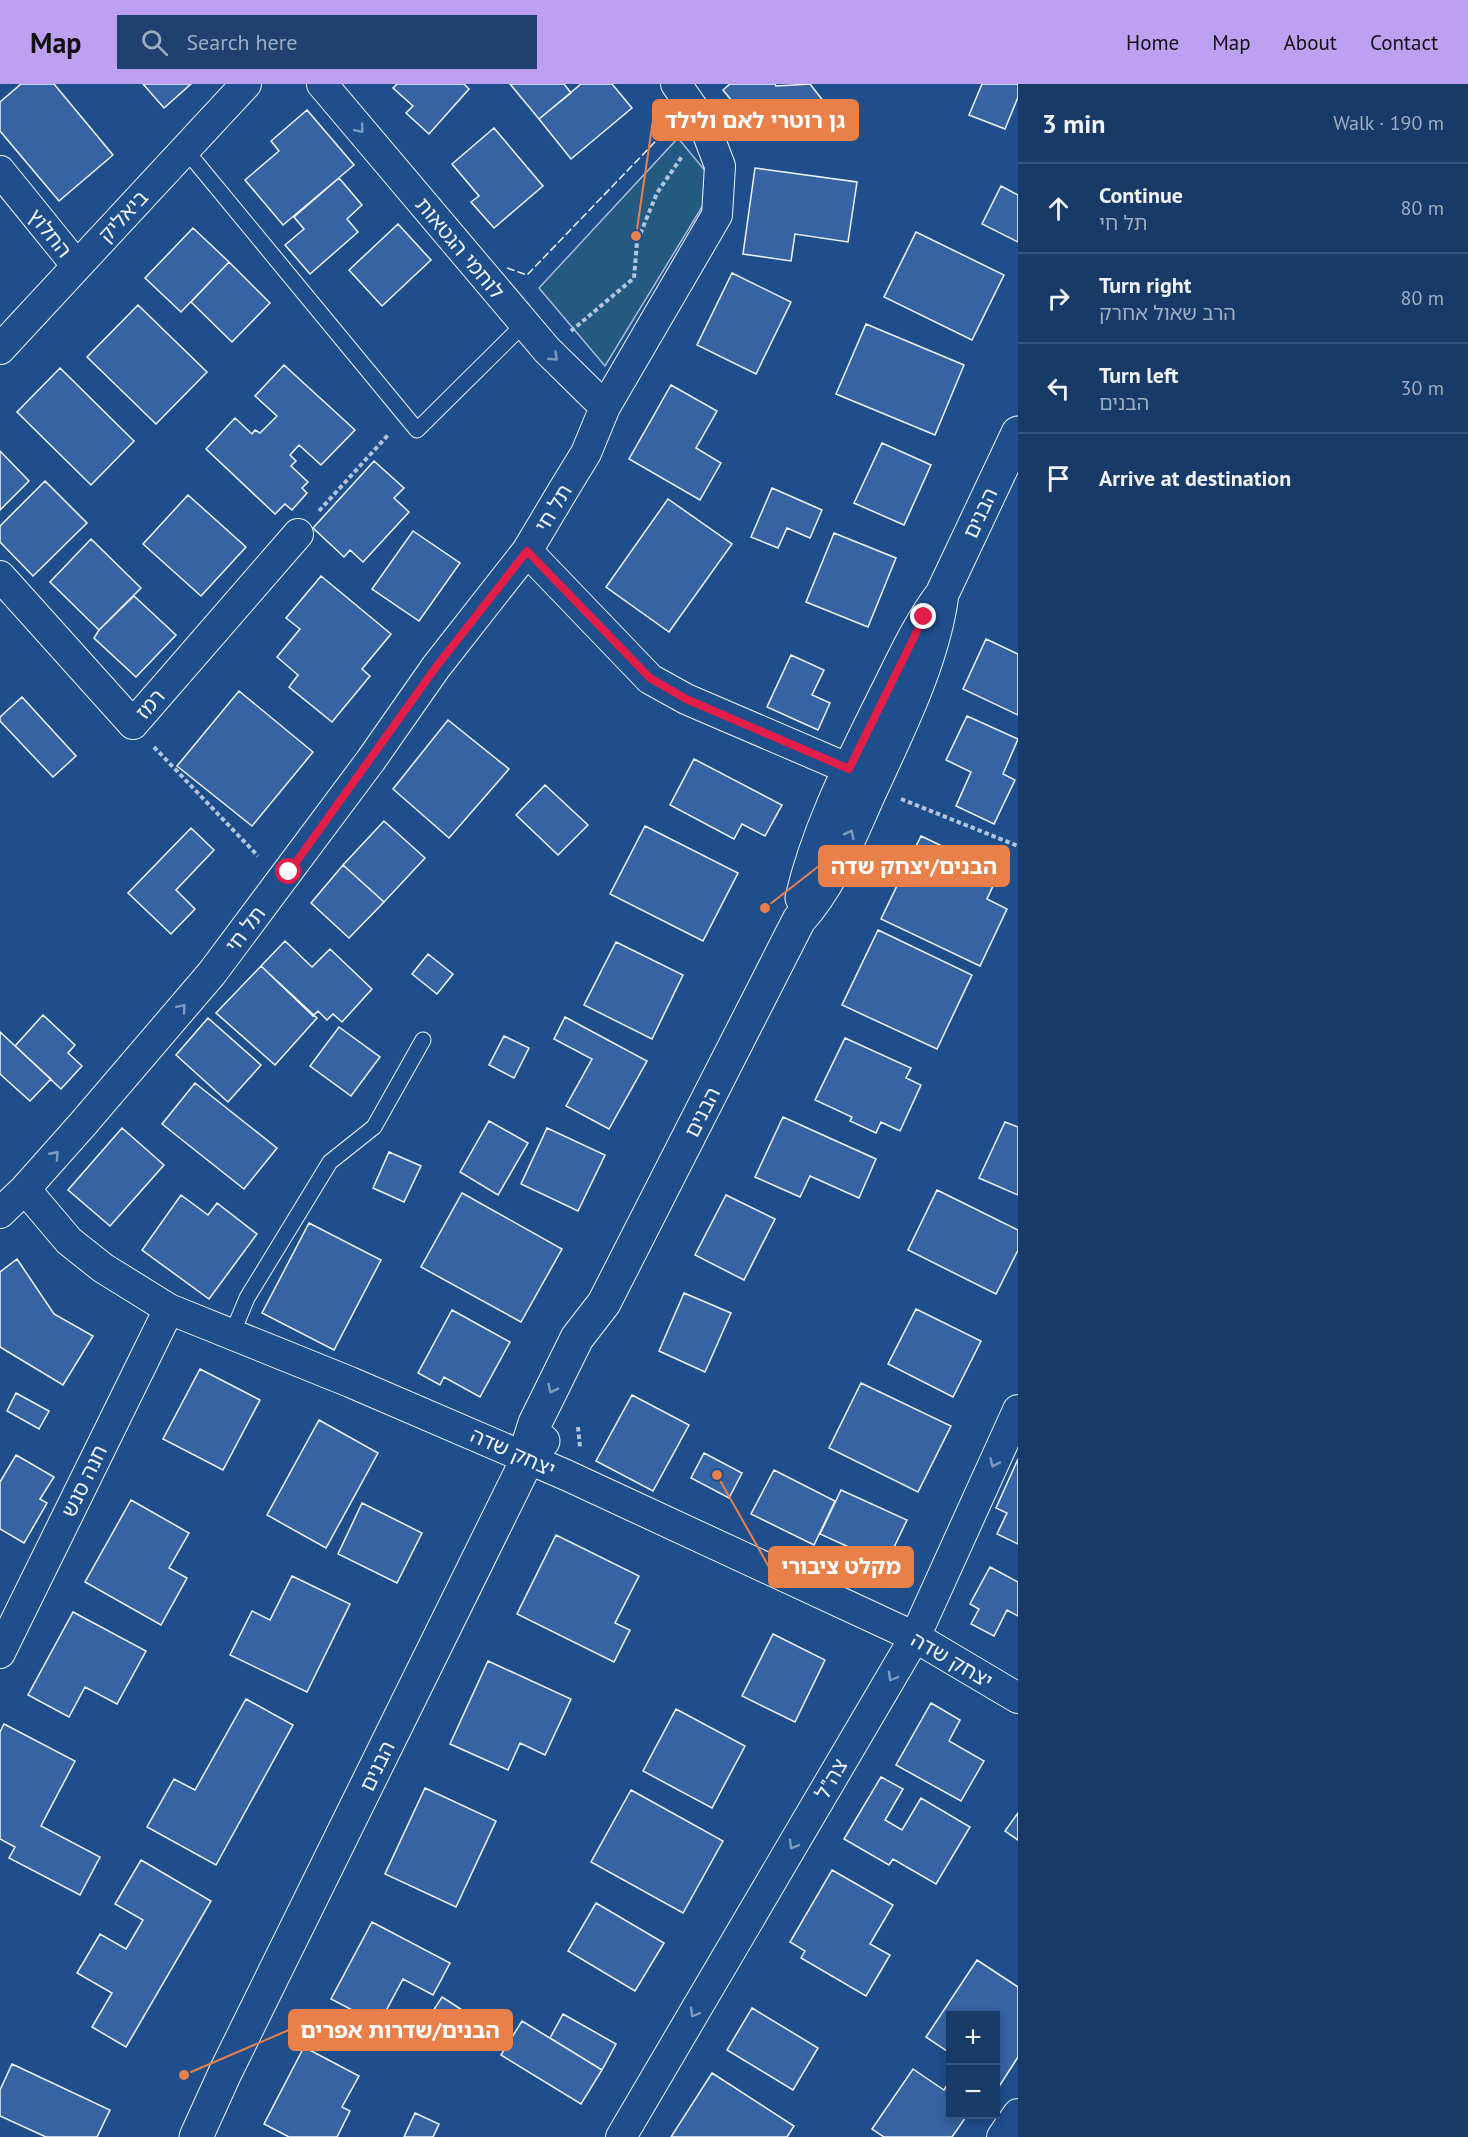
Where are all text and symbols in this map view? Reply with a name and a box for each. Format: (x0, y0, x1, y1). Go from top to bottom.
search box (117, 15, 537, 69)
text: Map (30, 24, 81, 61)
icon: search (138, 26, 171, 59)
text: Search here (186, 28, 297, 56)
text: Home (1126, 29, 1179, 56)
text: Map (1212, 29, 1251, 56)
text: About (1284, 29, 1337, 56)
text: Contact (1370, 29, 1438, 56)
callout: גן רוטרי לאם ולילד (653, 100, 858, 140)
text: גן רוטרי לאם ולילד (665, 106, 845, 134)
text: 3 min (1042, 107, 1105, 140)
text: Walk · 190 m (1333, 110, 1444, 136)
one-way arrow (352, 122, 363, 133)
text: Continue (1099, 181, 1183, 209)
street label: ביאליק (92, 184, 154, 248)
street label: לוחמי הגטאות (410, 192, 510, 304)
icon: ahead (1042, 192, 1075, 225)
text: 80 m (1401, 195, 1444, 221)
street label: החלוץ (22, 203, 78, 263)
text: תל חי (1099, 210, 1148, 236)
text: Turn right (1099, 271, 1191, 299)
icon: right (1042, 282, 1075, 315)
text: 80 m (1401, 285, 1444, 311)
text: הרב שאול אחרק (1099, 300, 1236, 326)
one-way arrow (548, 350, 558, 361)
text: Turn left (1099, 361, 1179, 389)
icon: left (1042, 372, 1075, 405)
text: 30 m (1401, 375, 1444, 401)
text: הבנים (1099, 390, 1149, 416)
icon: arrive (1042, 462, 1075, 495)
text: Arrive at destination (1099, 464, 1291, 492)
street label: תל חי (528, 479, 578, 537)
street label: הבנים (957, 483, 1003, 543)
route end (910, 603, 936, 629)
street label: רמז (129, 683, 171, 725)
one-way arrow (843, 829, 854, 840)
callout: הבנים/יצחק שדה (819, 846, 1009, 886)
text: הבנים/יצחק שדה (831, 852, 997, 880)
route start (275, 858, 301, 884)
street label: תל חי (219, 901, 271, 957)
one-way arrow (175, 1004, 186, 1015)
street label: הבנים (678, 1082, 726, 1142)
one-way arrow (47, 1151, 58, 1162)
one-way arrow (548, 1382, 559, 1393)
street label: יצחק שדה (466, 1421, 560, 1483)
street label: חנה סנש (55, 1440, 113, 1522)
one-way arrow (989, 1457, 1001, 1468)
callout: מקלט ציבורי (769, 1547, 913, 1587)
text: מקלט ציבורי (781, 1552, 901, 1580)
street label: יצחק שדה (906, 1626, 998, 1694)
one-way arrow (887, 1671, 899, 1681)
street label: הבנים (353, 1736, 401, 1796)
street label: צה"ל (809, 1754, 853, 1804)
one-way arrow (788, 1839, 800, 1849)
one-way arrow (690, 2007, 701, 2017)
callout: הבנים/שדרות אפרים (289, 2010, 512, 2050)
map controls (946, 2011, 1000, 2119)
button: + (946, 2011, 1000, 2065)
text: הבנים/שדרות אפרים (300, 2016, 500, 2044)
button: − (946, 2065, 1000, 2119)

